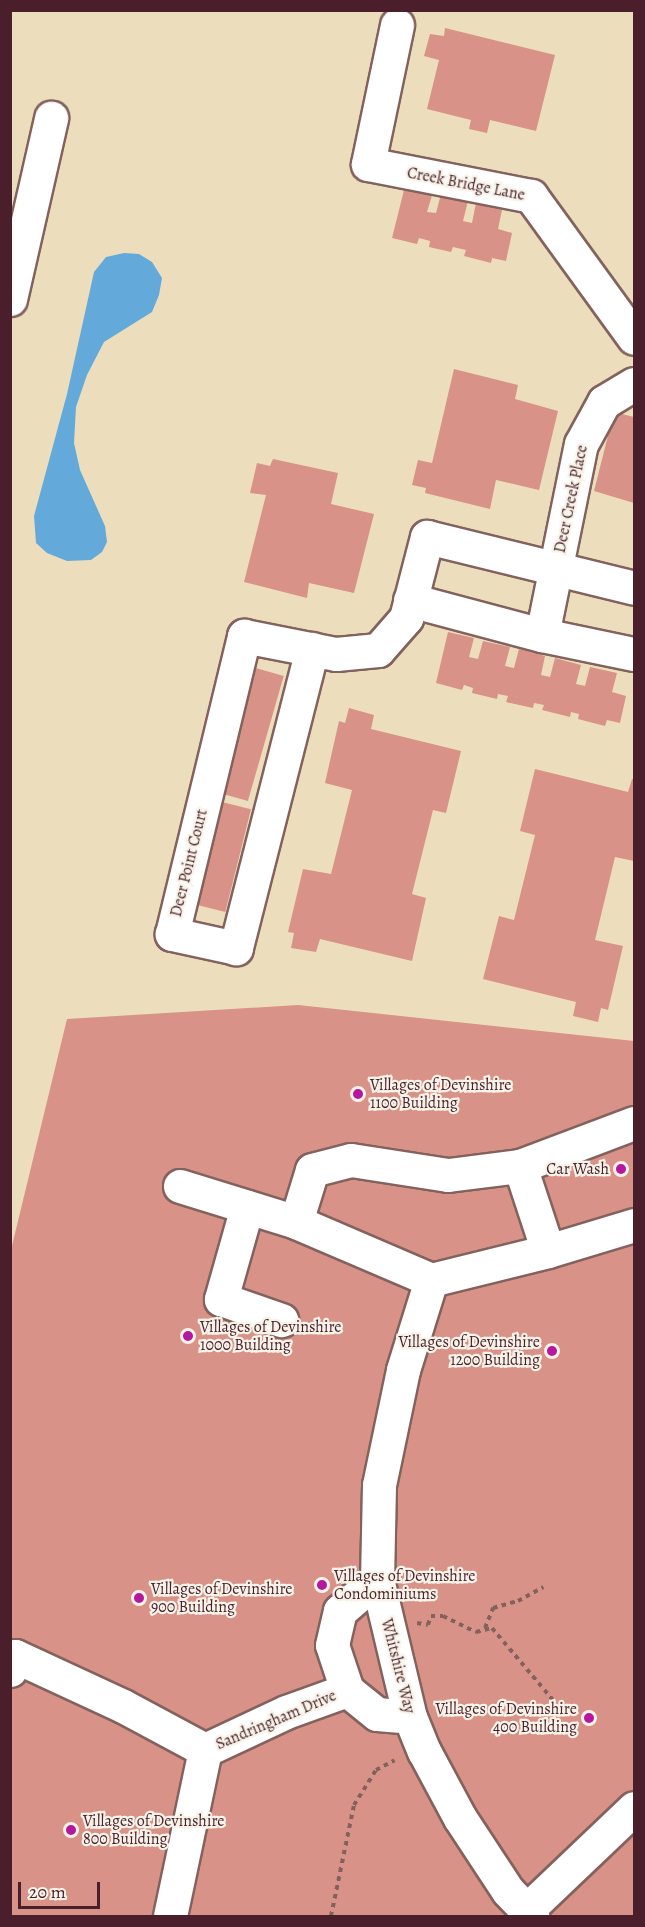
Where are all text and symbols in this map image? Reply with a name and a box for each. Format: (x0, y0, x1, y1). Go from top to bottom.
street label: Creek Bridge Lane (405, 163, 527, 205)
street label: Deer Creek Place (550, 443, 592, 555)
street label: Deer Point Court (166, 807, 212, 919)
place label: Villages of Devinshire 1100 Building (370, 1075, 512, 1113)
marker: Villages of Devinshire 1100 Building (351, 1087, 365, 1101)
place label: Car Wash (546, 1159, 609, 1179)
marker: Car Wash (614, 1162, 628, 1176)
place label: Villages of Devinshire 1000 Building (200, 1317, 342, 1355)
marker: Villages of Devinshire 1000 Building (181, 1329, 195, 1343)
place label: Villages of Devinshire 1200 Building (398, 1332, 540, 1370)
marker: Villages of Devinshire 1200 Building (545, 1344, 559, 1358)
place label: Villages of Devinshire Condominiums (334, 1566, 476, 1604)
marker: Villages of Devinshire Condominiums (315, 1578, 329, 1592)
place label: Villages of Devinshire 900 Building (151, 1579, 293, 1617)
marker: Villages of Devinshire 900 Building (132, 1591, 146, 1605)
street label: Whitshire Way (377, 1617, 419, 1715)
street label: Sandringham Drive (213, 1686, 339, 1754)
place label: Villages of Devinshire 400 Building (435, 1699, 577, 1737)
marker: Villages of Devinshire 400 Building (582, 1711, 596, 1725)
place label: Villages of Devinshire 800 Building (83, 1811, 225, 1849)
marker: Villages of Devinshire 800 Building (64, 1823, 78, 1837)
scale bar (21, 1870, 104, 1908)
text: 20 m (29, 1880, 66, 1904)

